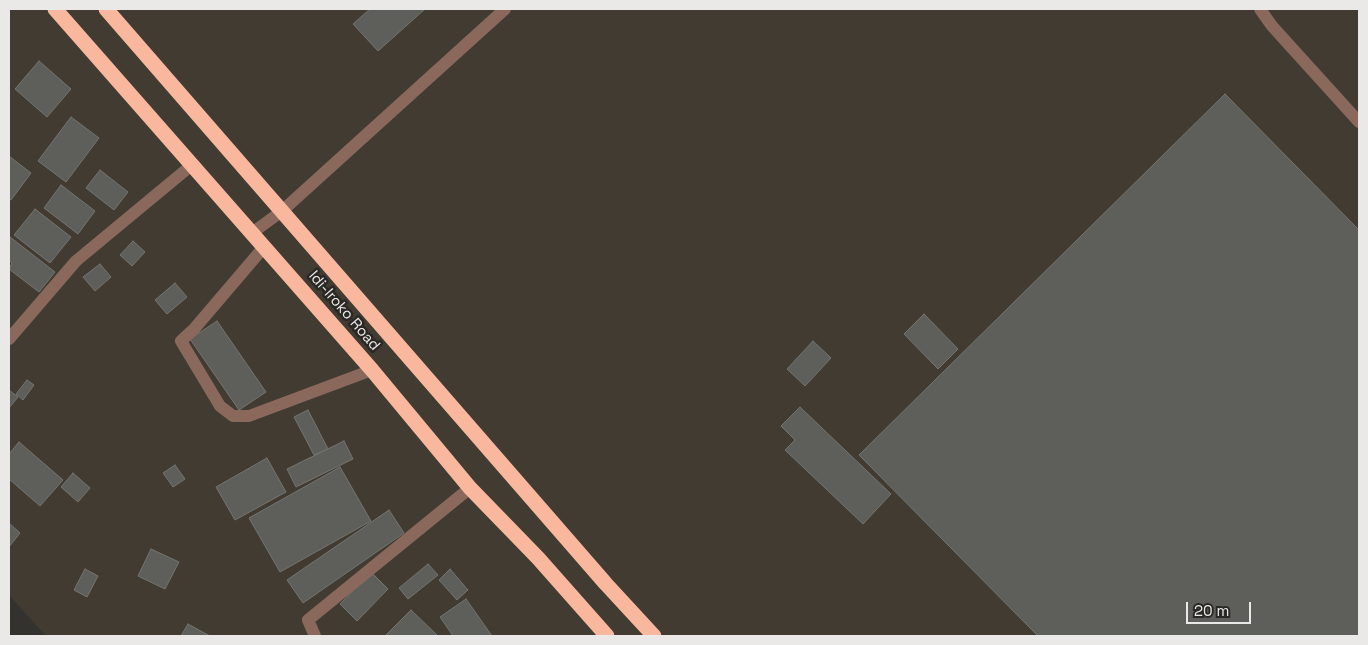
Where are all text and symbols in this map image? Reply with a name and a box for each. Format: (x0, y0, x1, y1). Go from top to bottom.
street label: Idi-Iroko Road (304, 267, 384, 355)
scale bar (1188, 592, 1253, 624)
text: 20 m (1194, 601, 1229, 620)

